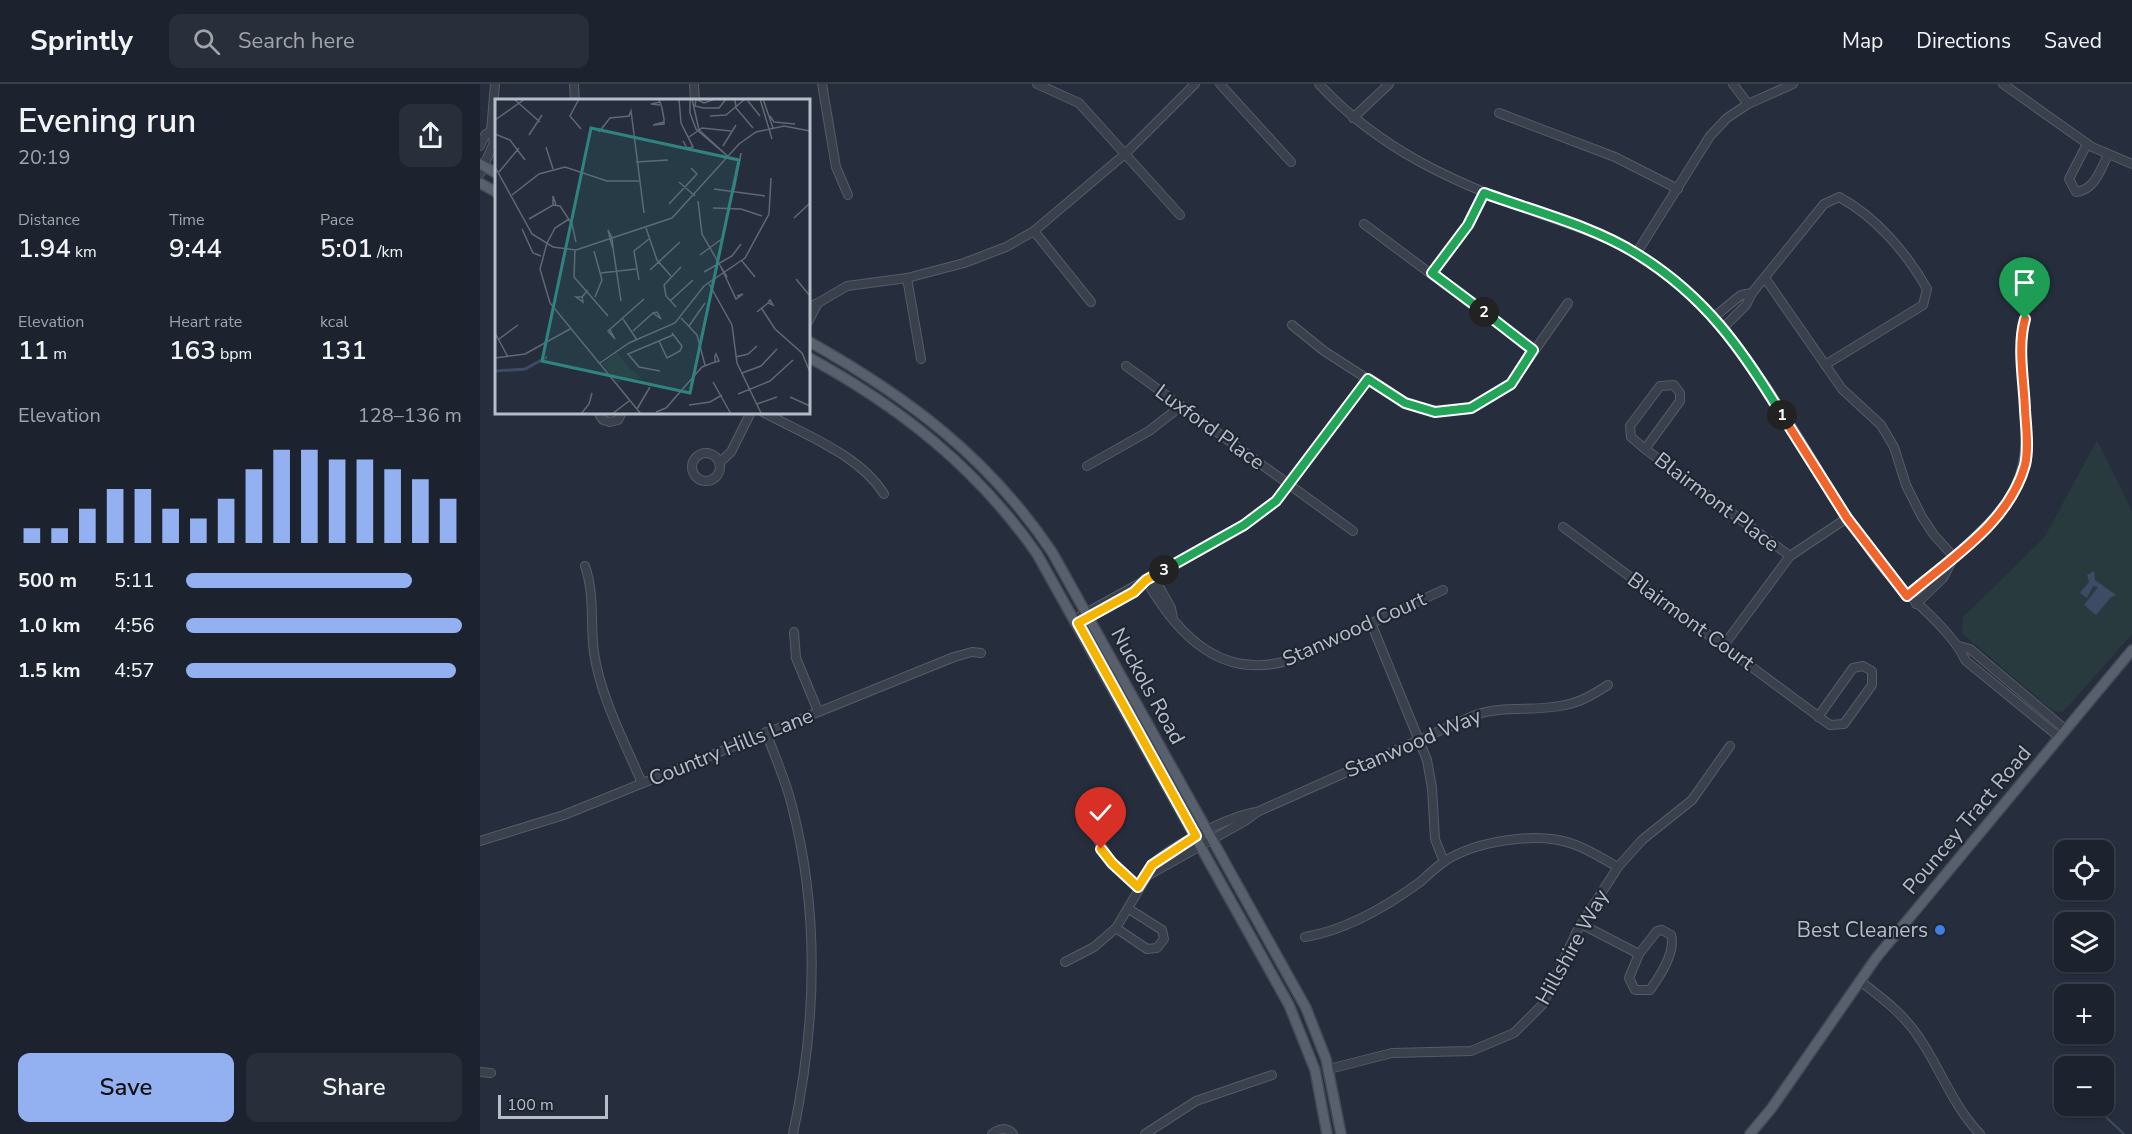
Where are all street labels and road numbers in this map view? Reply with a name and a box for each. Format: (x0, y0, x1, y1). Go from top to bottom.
street label: Luxford Place (1150, 378, 1270, 476)
street label: Blairmont Place (1649, 446, 1785, 558)
street label: Blairmont Court (1622, 565, 1761, 677)
street label: Stanwood Court (1278, 585, 1431, 673)
street label: Nuckols Road (1104, 623, 1192, 749)
street label: Country Hills Lane (645, 701, 817, 793)
street label: Stanwood Way (1341, 702, 1486, 784)
street label: Pouncey Tract Road (1897, 740, 2037, 900)
street label: Hillshire Way (1529, 884, 1615, 1010)

